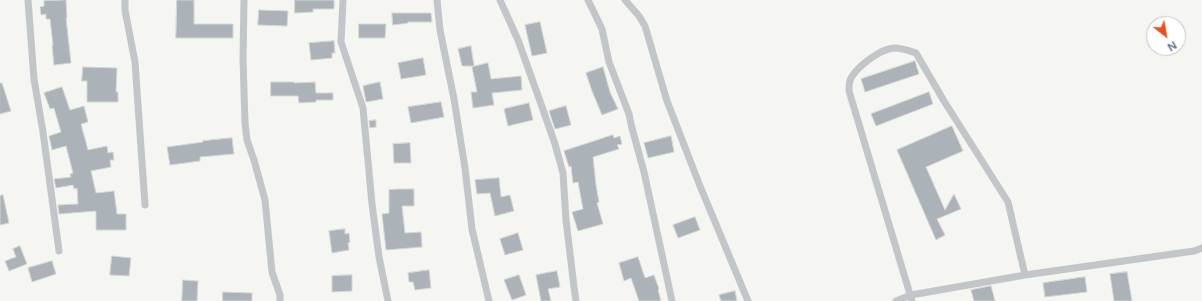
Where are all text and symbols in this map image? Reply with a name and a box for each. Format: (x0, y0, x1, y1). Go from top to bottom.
north arrow (1146, 16, 1186, 56)
text: N (1165, 38, 1179, 54)

